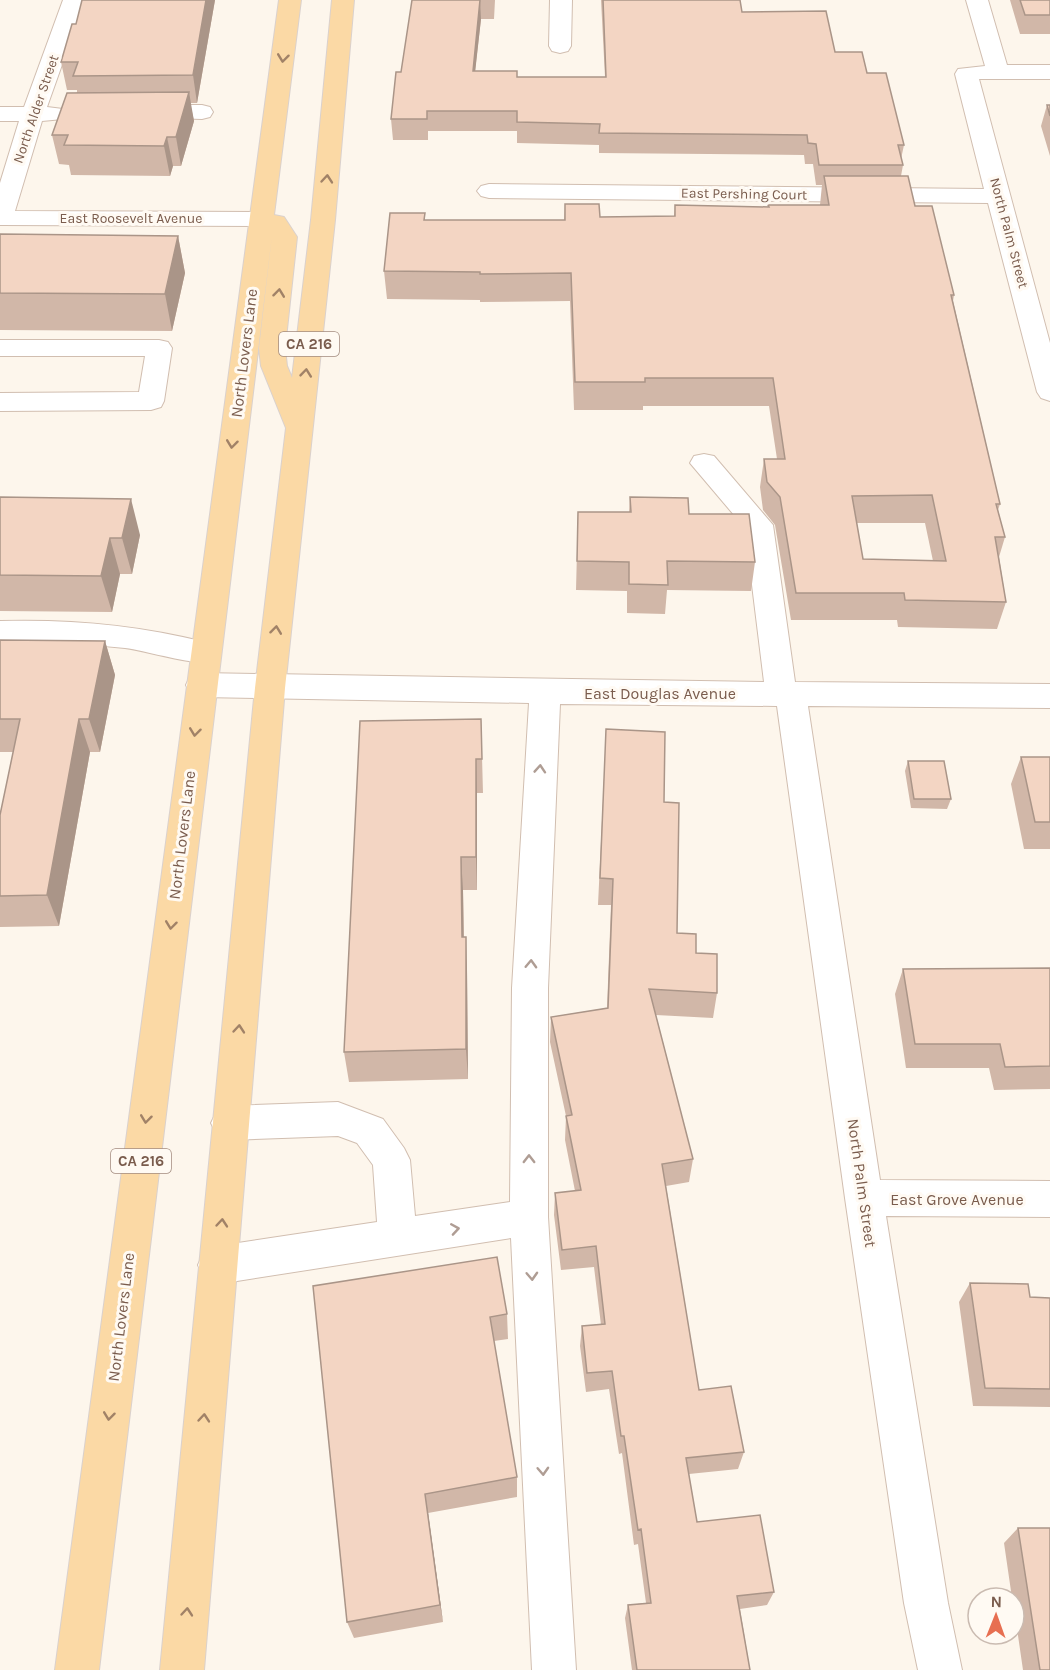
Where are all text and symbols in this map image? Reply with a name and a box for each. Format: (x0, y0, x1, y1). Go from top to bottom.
street label: North Alder Street (9, 53, 63, 165)
one-way arrow (277, 53, 289, 63)
one-way arrow (320, 175, 333, 184)
street label: North Palm Street (986, 176, 1032, 290)
street label: East Pershing Court (681, 184, 807, 204)
street label: East Roosevelt Avenue (60, 210, 202, 227)
street label: North Lovers Lane (227, 288, 261, 418)
one-way arrow (272, 288, 285, 297)
road number: CA 216 (279, 332, 339, 356)
one-way arrow (299, 369, 312, 378)
one-way arrow (227, 439, 239, 448)
one-way arrow (270, 625, 282, 634)
street label: East Douglas Avenue (584, 684, 736, 703)
one-way arrow (189, 727, 202, 736)
one-way arrow (534, 765, 547, 774)
street label: North Lovers Lane (165, 770, 199, 900)
one-way arrow (165, 921, 177, 930)
one-way arrow (525, 959, 538, 968)
one-way arrow (232, 1024, 245, 1034)
one-way arrow (141, 1114, 153, 1123)
street label: North Palm Street (844, 1117, 880, 1249)
road number: CA 216 (111, 1149, 171, 1173)
one-way arrow (523, 1154, 536, 1163)
street label: East Grove Avenue (890, 1190, 1024, 1209)
one-way arrow (215, 1219, 228, 1228)
one-way arrow (450, 1223, 460, 1236)
street label: North Lovers Lane (104, 1252, 138, 1382)
one-way arrow (526, 1271, 539, 1280)
one-way arrow (103, 1412, 115, 1421)
one-way arrow (197, 1413, 210, 1422)
one-way arrow (536, 1466, 549, 1475)
north arrow (966, 1586, 1026, 1646)
text: N (990, 1592, 1002, 1611)
one-way arrow (180, 1607, 193, 1616)

